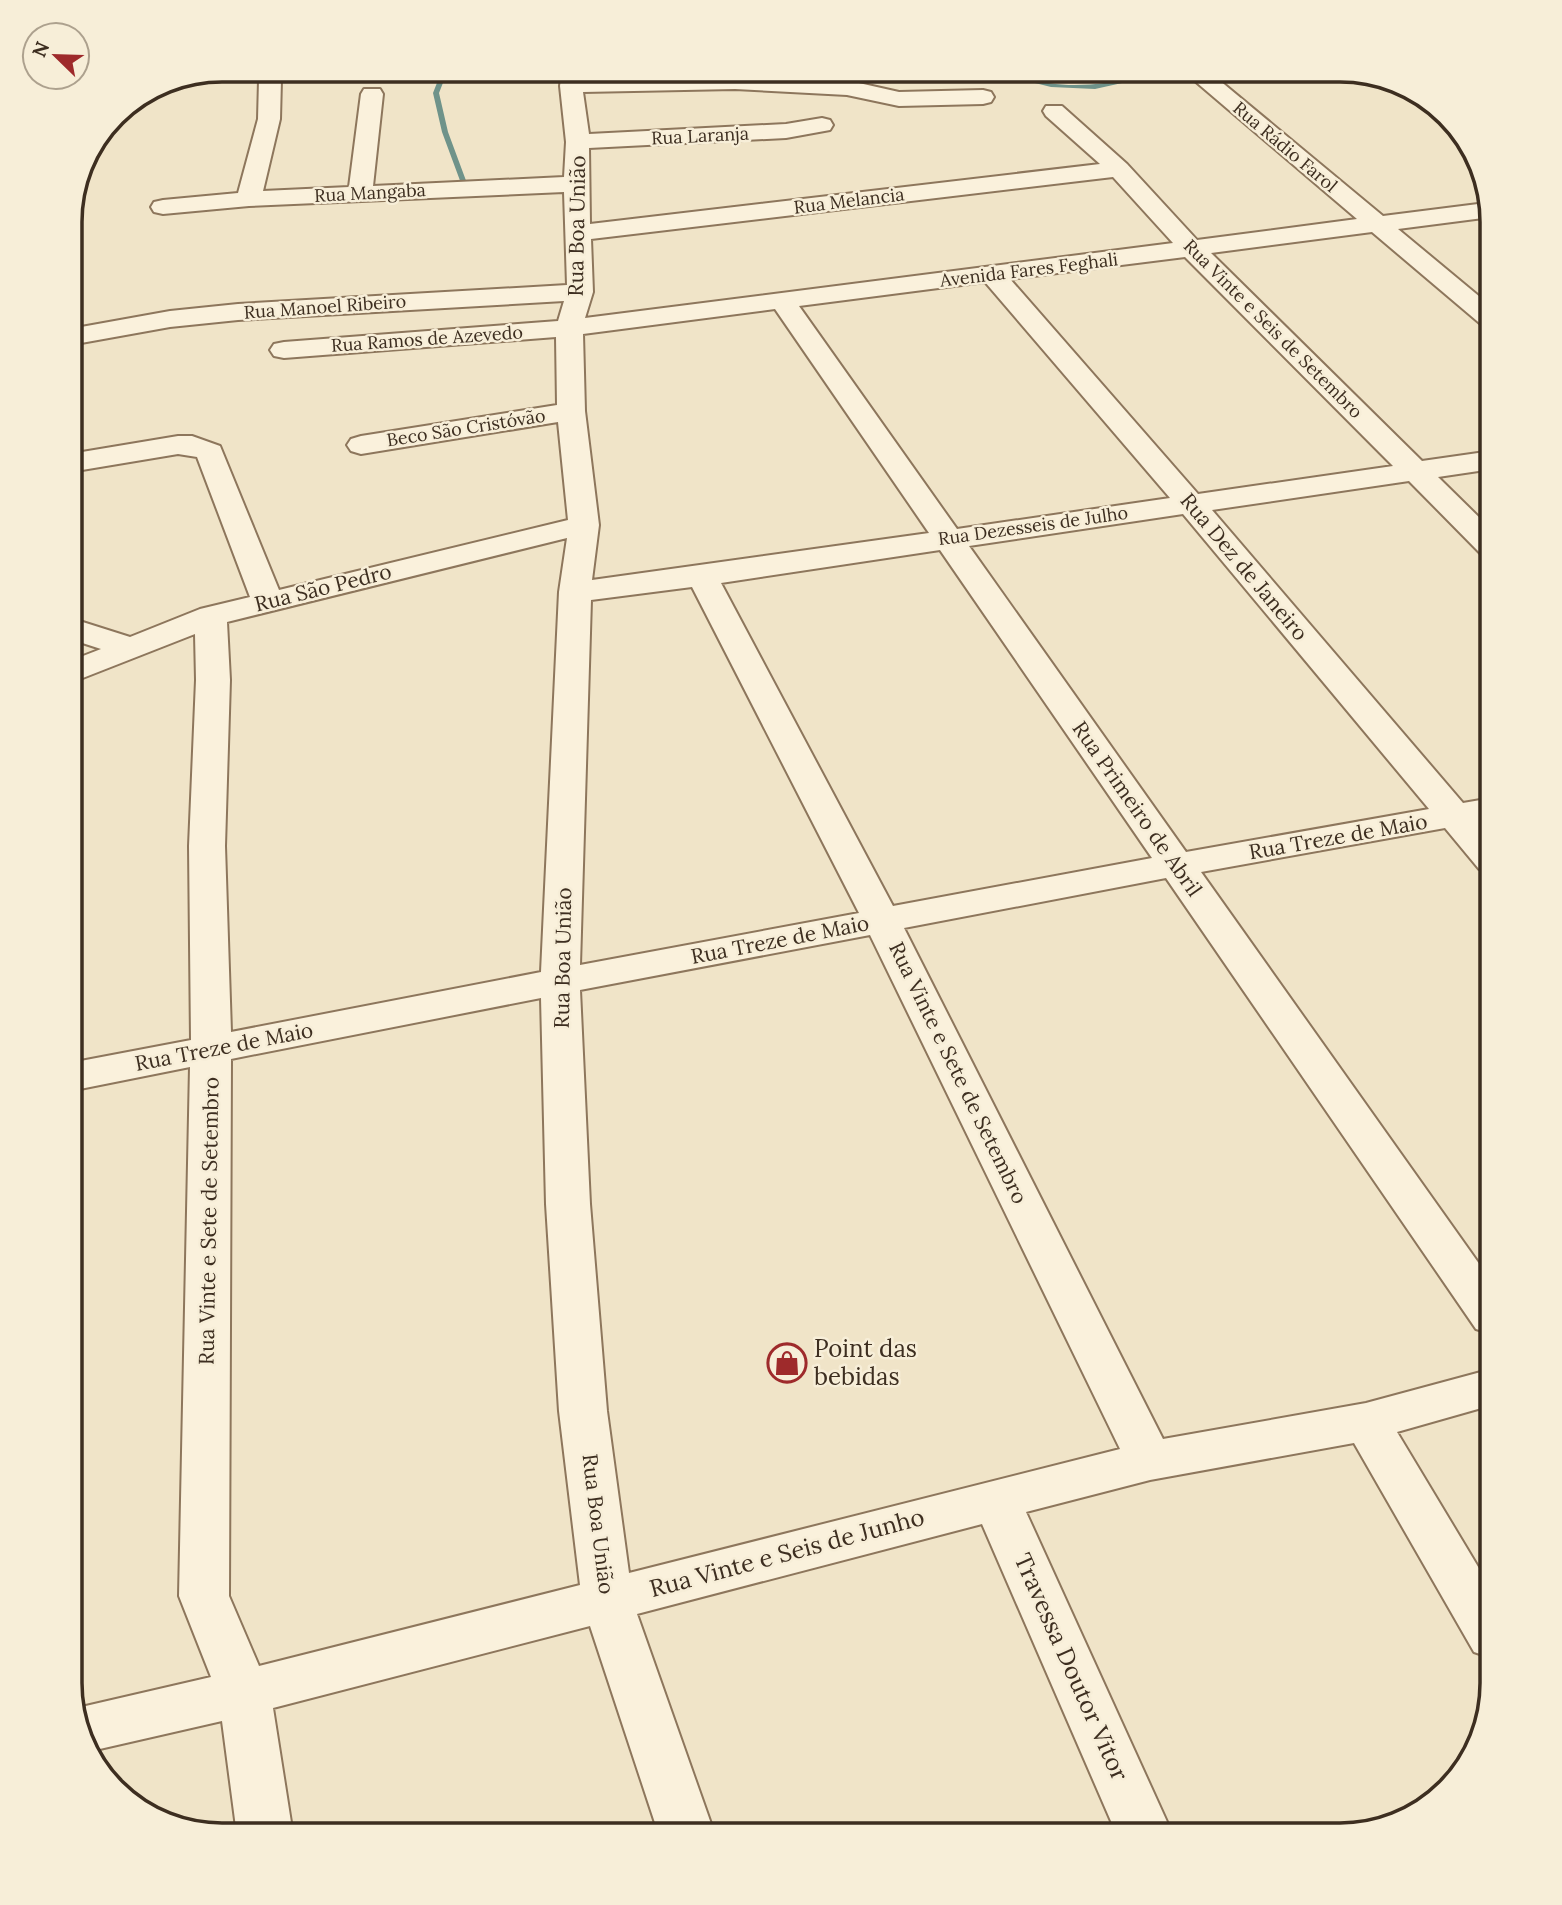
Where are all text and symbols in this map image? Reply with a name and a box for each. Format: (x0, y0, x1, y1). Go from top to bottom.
north arrow (21, 21, 91, 91)
text: N (26, 38, 54, 61)
street label: Rua Rádio Farol (1228, 96, 1342, 197)
street label: Rua Laranja (650, 121, 749, 150)
street label: Rua Boa União (562, 155, 591, 297)
street label: Rua Mangaba (314, 178, 426, 207)
street label: Rua Melancia (792, 182, 906, 219)
street label: Rua Vinte e Seis de Setembro (1179, 234, 1368, 423)
street label: Avenida Fares Feghali (938, 247, 1119, 292)
street label: Rua Manoel Ribeiro (243, 289, 407, 324)
street label: Rua Ramos de Azevedo (330, 320, 524, 357)
street label: Beco São Cristóvão (385, 404, 547, 451)
street label: Rua Dez de Janeiro (1175, 487, 1314, 646)
street label: Rua Dezesseis de Julho (936, 501, 1129, 550)
street label: Rua São Pedro (252, 557, 394, 618)
street label: Rua Primeiro de Abril (1067, 716, 1208, 902)
street label: Rua Treze de Maio (1247, 808, 1429, 866)
street label: Rua Boa União (548, 887, 577, 1029)
street label: Rua Treze de Maio (689, 909, 871, 970)
street label: Rua Vinte e Sete de Setembro (883, 937, 1034, 1208)
street label: Rua Treze de Maio (133, 1016, 315, 1077)
street label: Rua Vinte e Sete de Setembro (192, 1077, 225, 1365)
place label: Point das bebidas (814, 1333, 917, 1392)
shop icon: Point das bebidas (766, 1342, 808, 1384)
street label: Rua Boa União (576, 1452, 621, 1596)
street label: Rua Vinte e Seis de Junho (646, 1501, 928, 1604)
street label: Travessa Doutor Vitor (1007, 1548, 1136, 1786)

